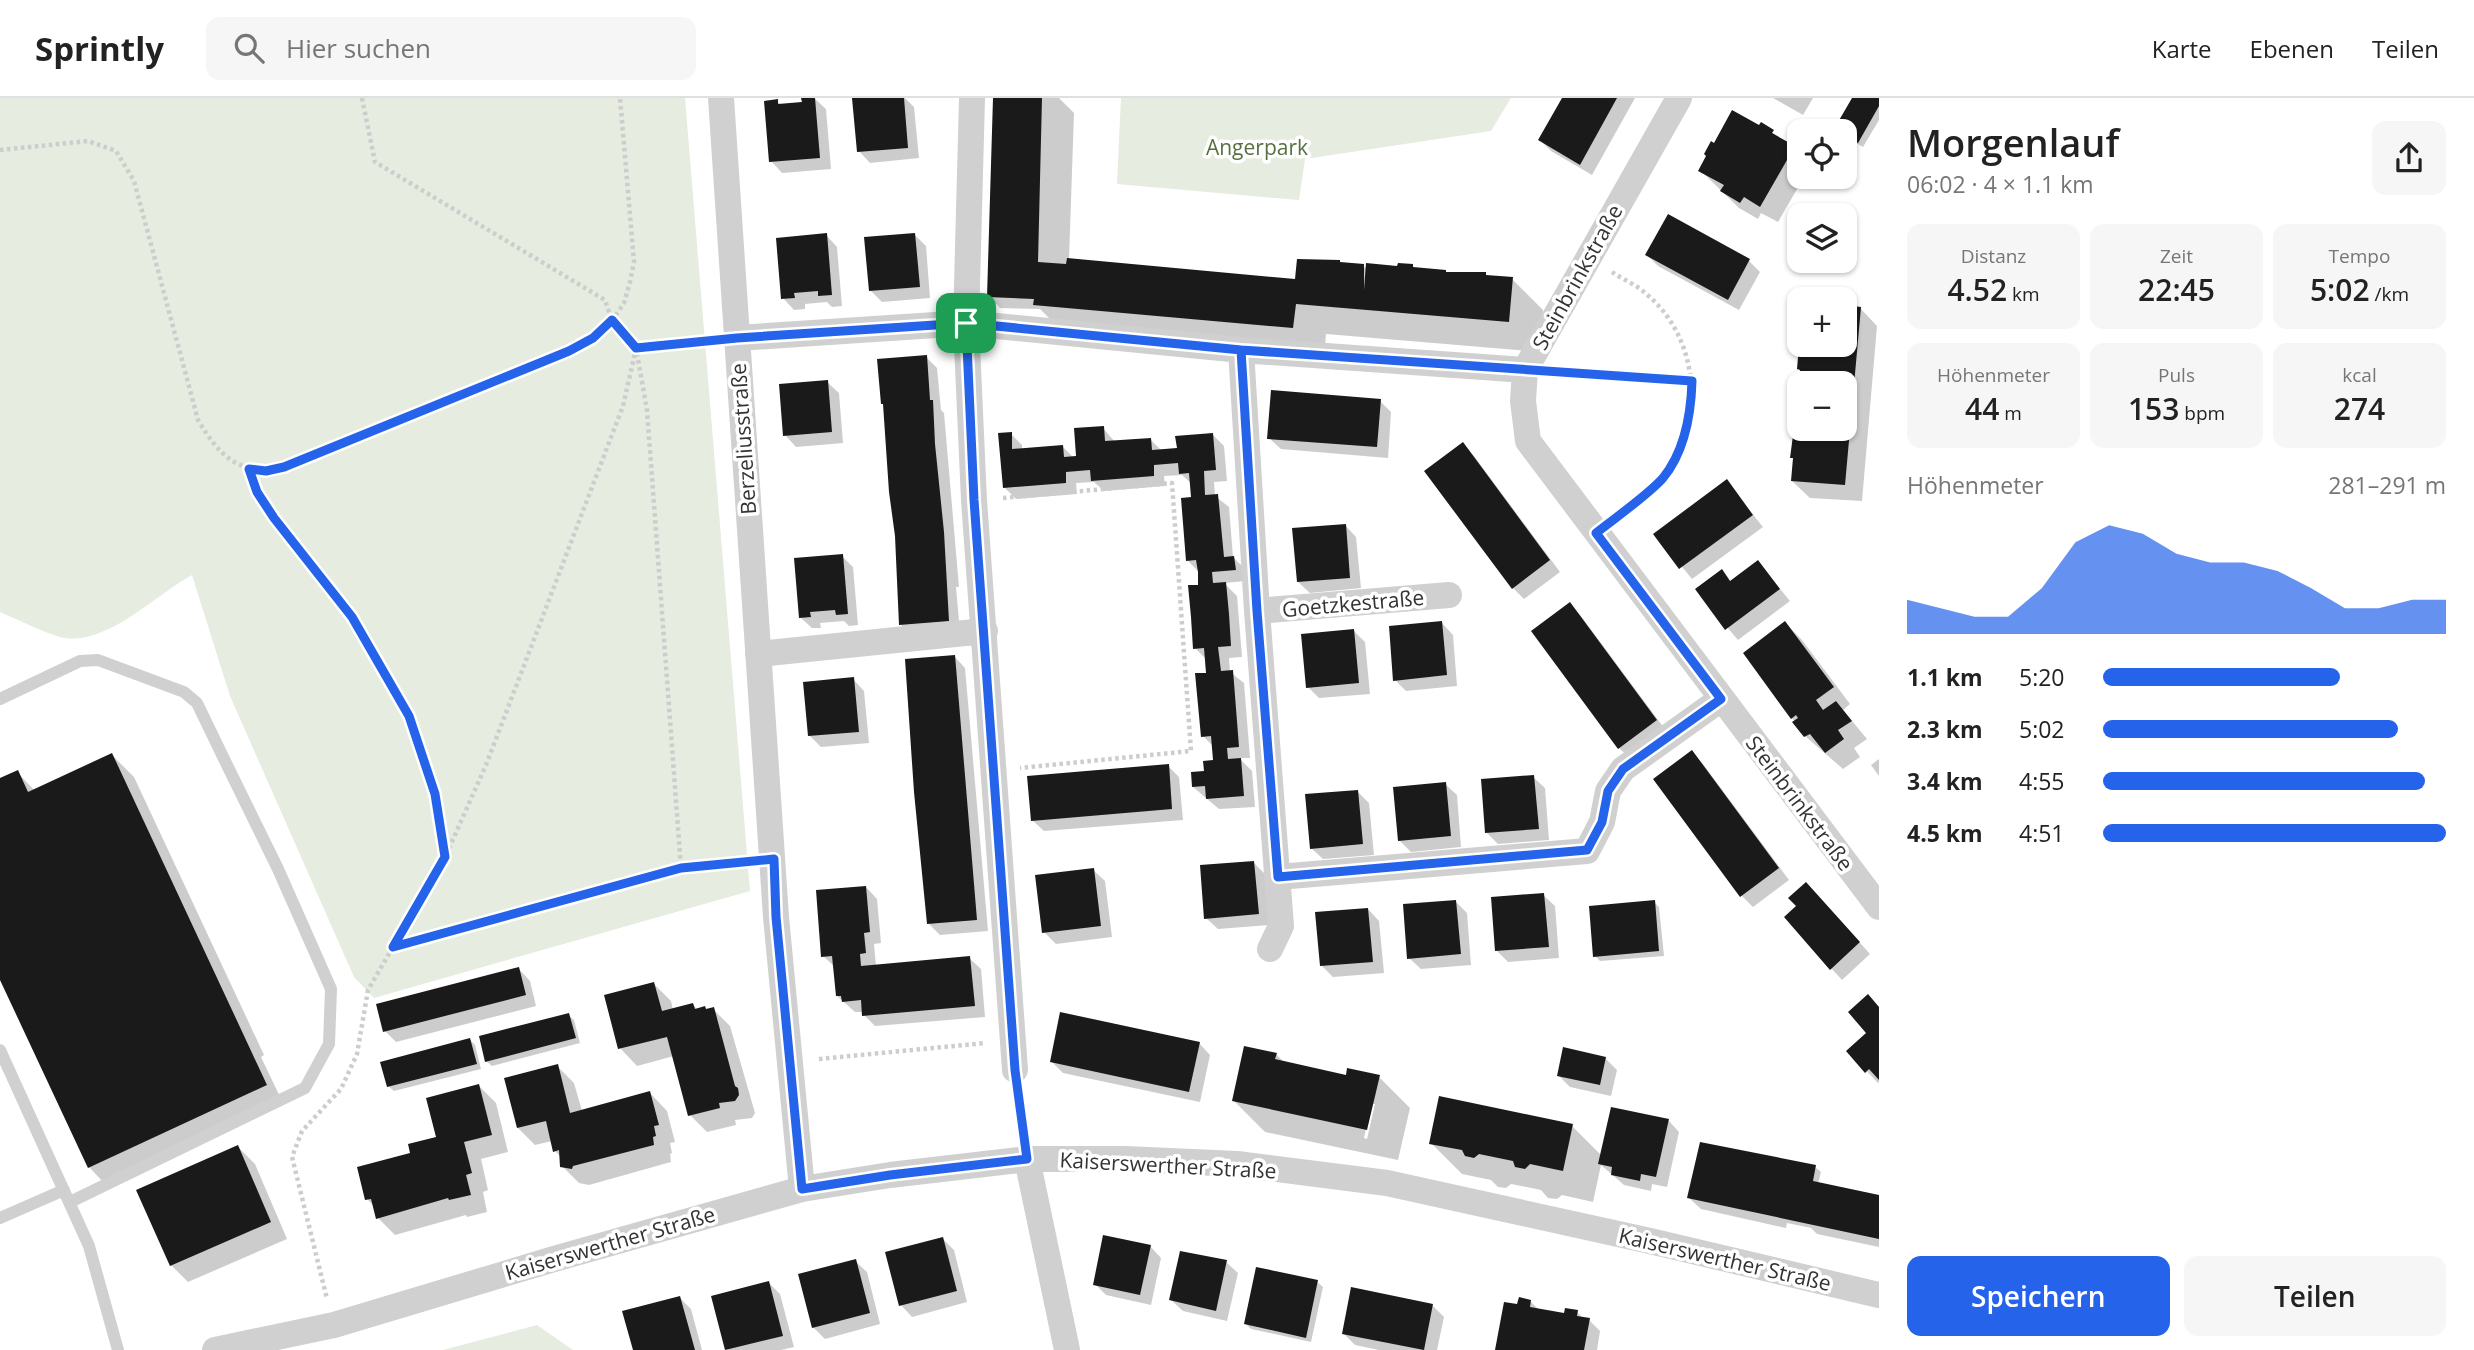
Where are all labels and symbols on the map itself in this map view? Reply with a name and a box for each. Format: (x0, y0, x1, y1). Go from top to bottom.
park label: Angerpark (1206, 133, 1308, 161)
street label: Steinbrinkstraße (1525, 199, 1629, 355)
pin (936, 293, 996, 353)
street label: Berzeliusstraße (724, 362, 762, 516)
street label: Goetzkestraße (1281, 583, 1425, 623)
street label: Steinbrinkstraße (1740, 730, 1860, 876)
street label: Kaiserswerther Straße (1059, 1145, 1277, 1185)
street label: Kaiserswerther Straße (502, 1200, 718, 1286)
street label: Kaiserswerther Straße (1616, 1221, 1834, 1297)

